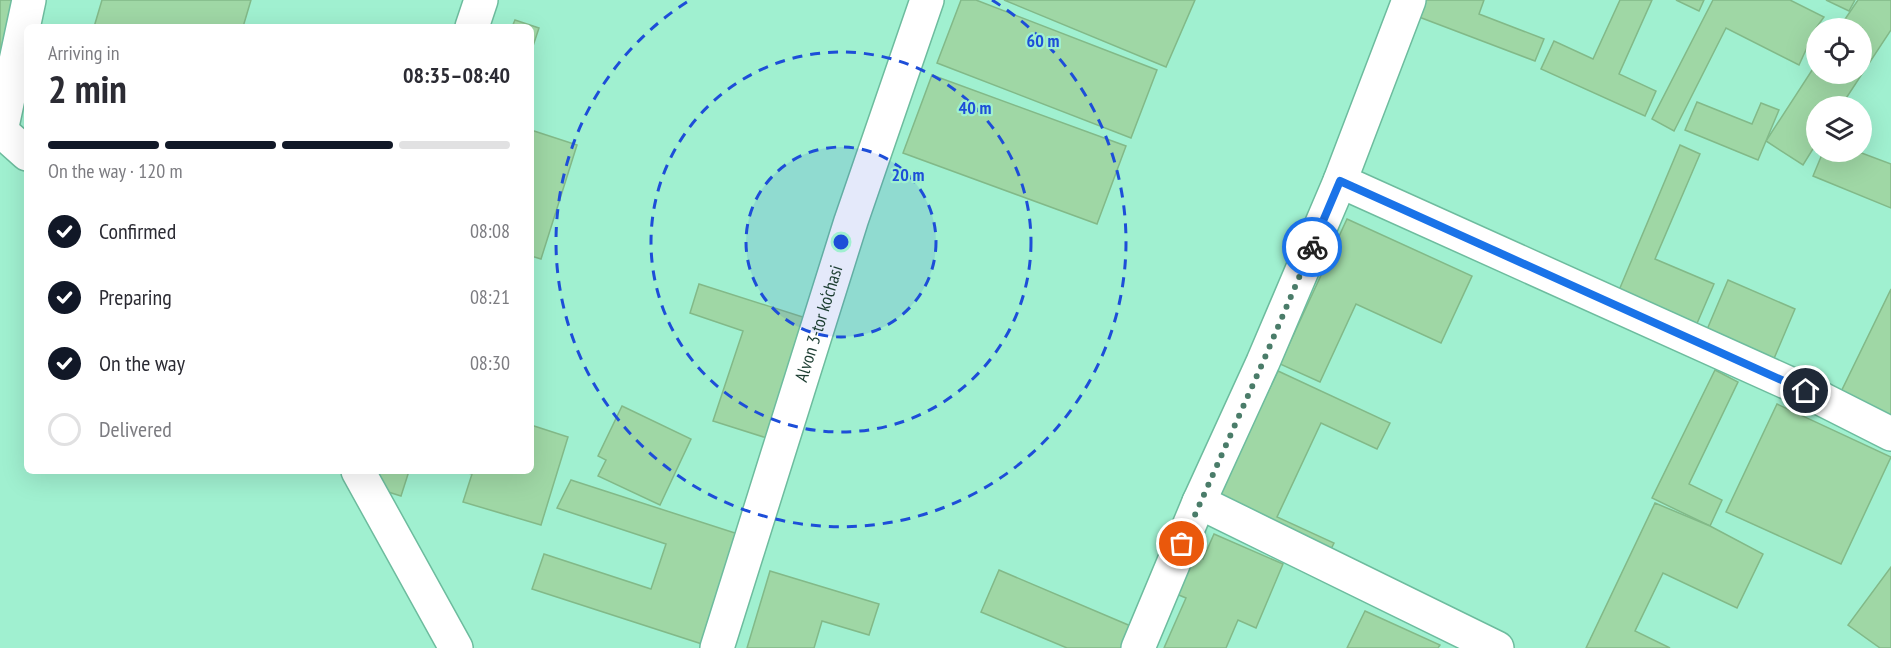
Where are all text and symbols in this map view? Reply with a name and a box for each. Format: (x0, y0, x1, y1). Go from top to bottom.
map controls (1806, 18, 1872, 162)
button: locate (1806, 18, 1872, 84)
text: 60 m (1027, 29, 1059, 52)
text: Arriving in (48, 40, 120, 66)
text: 08:35–08:40 (403, 61, 510, 89)
text: 2 min (48, 63, 127, 114)
text: 40 m (959, 96, 991, 119)
button: layers (1806, 96, 1872, 162)
text: On the way · 120 m (48, 158, 183, 184)
text: 20 m (892, 163, 924, 186)
icon: check (48, 215, 81, 248)
text: Confirmed (99, 217, 176, 245)
courier (1282, 217, 1342, 277)
text: 08:08 (470, 218, 510, 244)
icon: bike (1296, 231, 1329, 264)
centre of rings (831, 232, 851, 252)
street label: Alvon 3-tor ko‘chasi (789, 262, 847, 384)
icon: check (48, 281, 81, 314)
text: Preparing (99, 283, 172, 311)
text: 08:21 (470, 284, 510, 310)
icon: check (48, 347, 81, 380)
text: On the way (99, 349, 185, 377)
text: 08:30 (470, 350, 510, 376)
pin (1780, 365, 1831, 416)
icon: home (1789, 374, 1822, 407)
text: Delivered (99, 415, 172, 443)
pin (1156, 518, 1207, 569)
icon: bag (1165, 527, 1198, 560)

